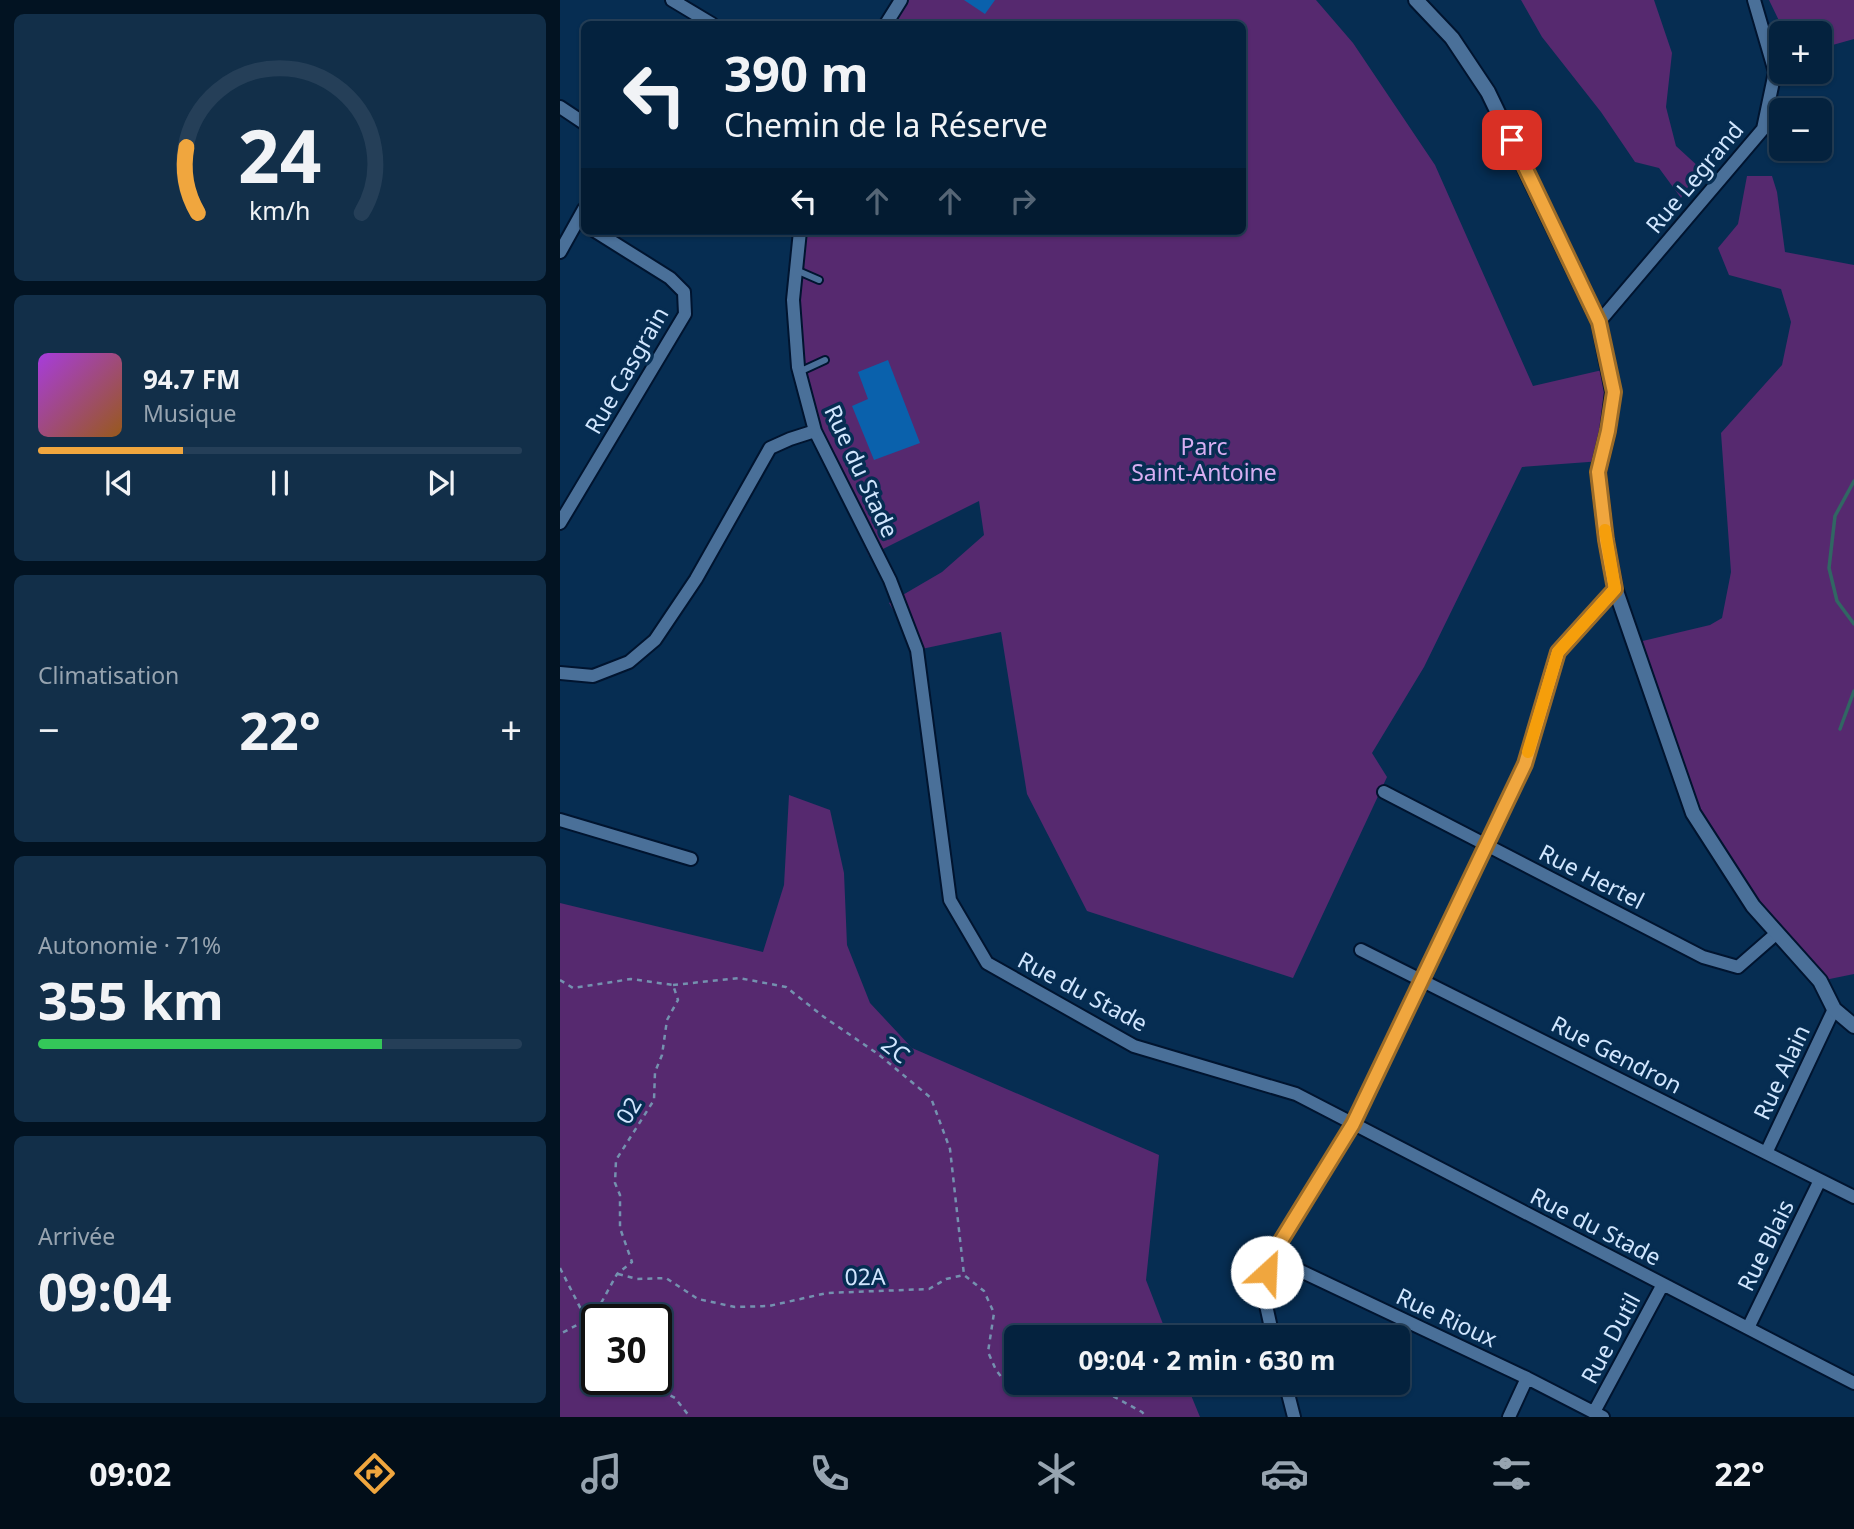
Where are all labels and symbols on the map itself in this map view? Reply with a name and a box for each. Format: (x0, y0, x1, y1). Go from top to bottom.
pin (1482, 110, 1542, 170)
street label: Rue Legrand (1638, 114, 1750, 240)
street label: Rue Casgrain (577, 300, 675, 440)
street label: Rue du Stade (817, 400, 907, 542)
park label: Parc Saint-Antoine (1131, 430, 1277, 488)
street label: Rue Hertel (1534, 836, 1650, 916)
street label: Rue du Stade (1012, 943, 1154, 1039)
street label: Rue Gendron (1546, 1007, 1688, 1101)
street label: Rue Alain (1745, 1019, 1817, 1125)
street label: 2C (875, 1028, 917, 1070)
street label: 02 (608, 1090, 648, 1130)
street label: Rue du Stade (1525, 1179, 1667, 1273)
street label: Rue Blais (1729, 1194, 1801, 1296)
position arrow (1230, 1235, 1304, 1309)
street label: 02A (844, 1260, 886, 1292)
street label: Rue Rioux (1391, 1280, 1503, 1354)
street label: Rue Dutil (1573, 1287, 1647, 1389)
speed limit sign: 30 (581, 1304, 672, 1395)

